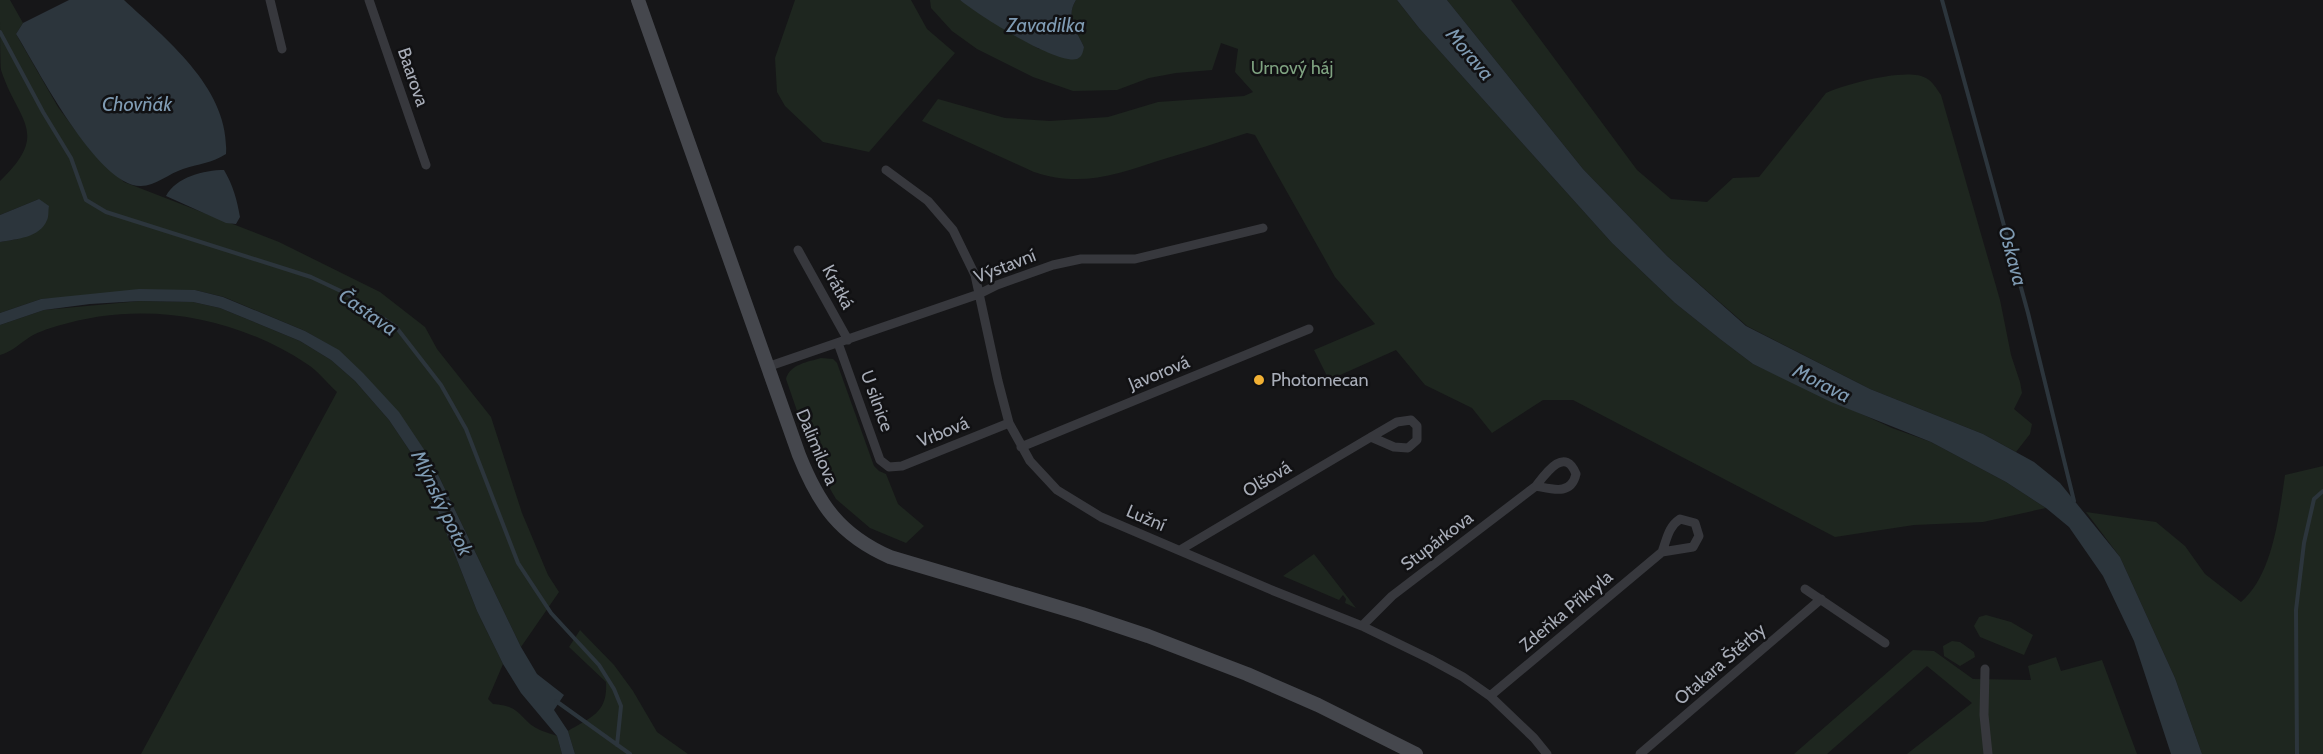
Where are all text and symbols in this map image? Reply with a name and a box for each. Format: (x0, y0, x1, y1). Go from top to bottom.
water label: Zavadilka (1006, 13, 1085, 37)
water label: Morava (1440, 22, 1499, 85)
street label: Baarova (393, 45, 433, 110)
park label: Urnový háj (1251, 57, 1333, 79)
water label: Chovňák (102, 92, 173, 116)
water label: Oskava (1994, 224, 2032, 288)
street label: Výstavní (971, 244, 1039, 288)
street label: Krátká (817, 261, 859, 313)
water label: Častava (334, 283, 402, 341)
street label: Javorová (1124, 351, 1193, 396)
water label: Morava (1788, 358, 1855, 408)
street label: U silnice (856, 367, 898, 435)
place label: Photomecan (1271, 369, 1369, 391)
marker: Photomecan (1252, 373, 1266, 387)
street label: Dalimilova (791, 406, 843, 489)
street label: Vrbová (914, 412, 972, 452)
water label: Mlýnský potok (406, 446, 478, 561)
street label: Olšová (1239, 456, 1296, 502)
street label: Lužní (1123, 500, 1169, 536)
street label: Stupárkova (1396, 506, 1478, 575)
street label: Zdeňka Přikryla (1515, 565, 1617, 656)
street label: Otakara Štěrby (1670, 618, 1770, 710)

